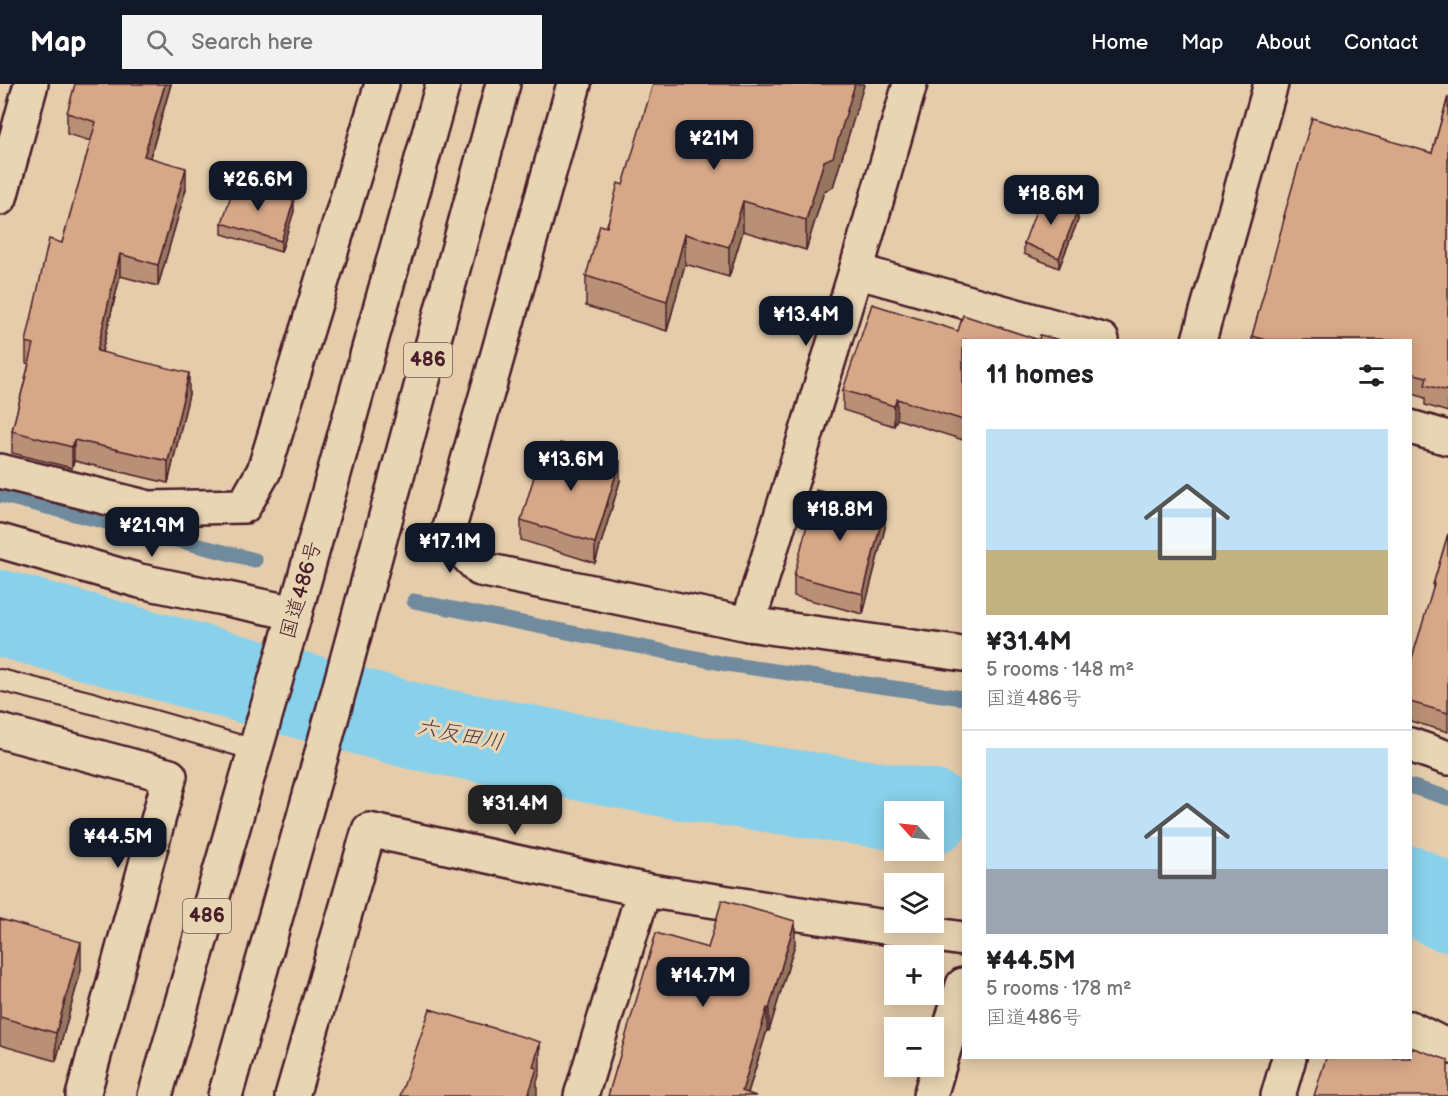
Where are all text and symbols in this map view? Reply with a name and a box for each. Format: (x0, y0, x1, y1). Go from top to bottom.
search box (122, 15, 542, 69)
text: Map (30, 26, 86, 59)
icon: search (143, 26, 176, 59)
text: Search here (191, 29, 313, 56)
text: Home (1091, 30, 1148, 55)
text: Map (1181, 30, 1223, 55)
text: About (1256, 30, 1311, 55)
text: Contact (1344, 30, 1418, 55)
pin: ¥21M (678, 120, 750, 171)
text: ¥21M (689, 127, 739, 151)
pin: ¥26.6M (209, 161, 307, 212)
text: ¥26.6M (223, 168, 293, 192)
pin: ¥18.6M (1002, 175, 1100, 226)
text: ¥18.6M (1018, 182, 1084, 206)
pin: ¥13.4M (757, 296, 855, 347)
text: ¥13.4M (773, 303, 839, 327)
road number: 486 (404, 343, 452, 377)
icon: filters (1355, 359, 1388, 392)
text: 11 homes (986, 360, 1094, 391)
pin: ¥13.6M (522, 441, 620, 492)
text: ¥13.6M (538, 448, 604, 472)
icon: home (1133, 468, 1241, 576)
pin: ¥18.8M (791, 491, 889, 542)
text: ¥18.8M (807, 498, 873, 522)
pin: ¥21.9M (103, 507, 201, 558)
text: ¥21.9M (119, 514, 185, 538)
pin: ¥17.1M (401, 523, 499, 574)
text: ¥17.1M (419, 530, 481, 554)
street label: 国道486号 (275, 538, 327, 642)
text: ¥31.4M (986, 627, 1072, 658)
text: 5 rooms · 148 m² (986, 658, 1134, 682)
text: 国道486号 (986, 687, 1082, 711)
water label: 六反田川 (414, 713, 506, 757)
pin: ¥31.4M (466, 785, 564, 836)
icon: home (1133, 787, 1241, 895)
text: ¥31.4M (482, 792, 548, 816)
north arrow (884, 801, 944, 861)
map controls (884, 801, 944, 1077)
pin: ¥44.5M (69, 818, 167, 869)
text: ¥44.5M (83, 825, 153, 849)
button: layers (884, 873, 944, 933)
road number: 486 (183, 899, 231, 933)
button: + (884, 945, 944, 1005)
text: ¥44.5M (986, 946, 1076, 977)
pin: ¥14.7M (654, 957, 752, 1008)
text: ¥14.7M (670, 964, 736, 988)
text: 5 rooms · 178 m² (986, 977, 1132, 1001)
text: 国道486号 (986, 1006, 1082, 1030)
button: − (884, 1017, 944, 1077)

